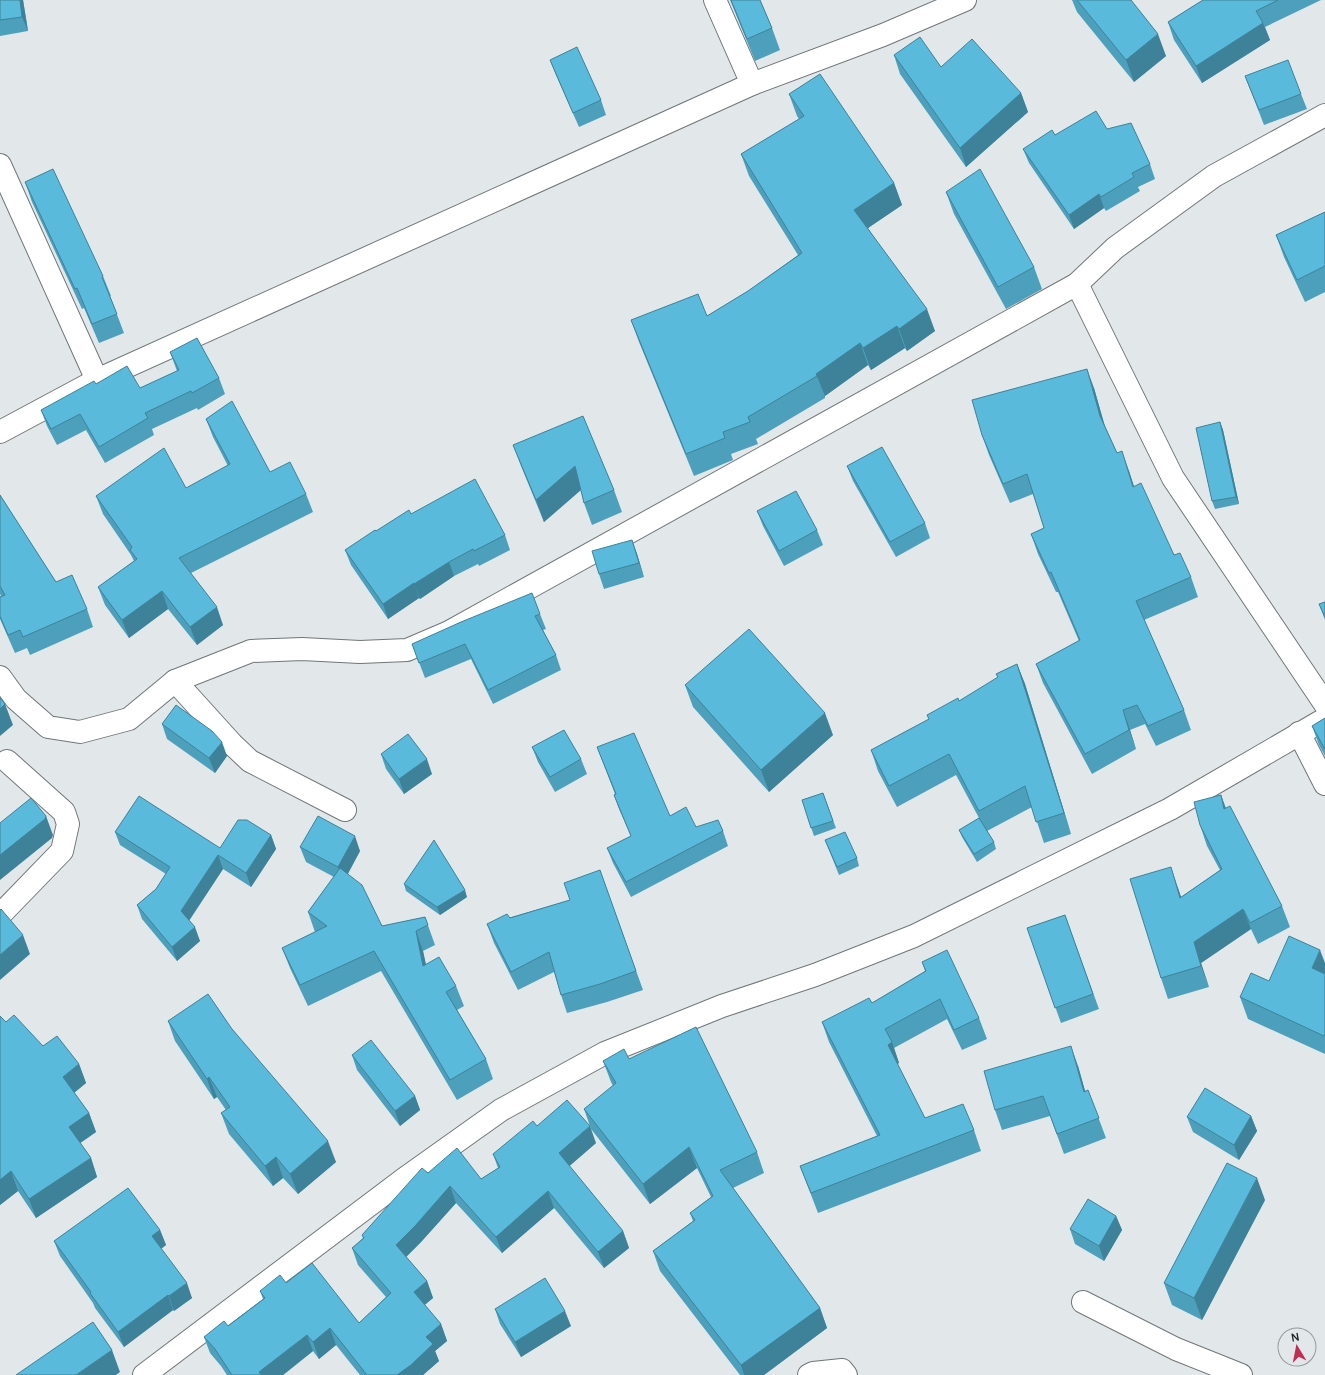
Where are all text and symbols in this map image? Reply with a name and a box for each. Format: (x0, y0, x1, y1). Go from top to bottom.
north arrow (1277, 1327, 1317, 1367)
text: N (1290, 1329, 1300, 1345)

